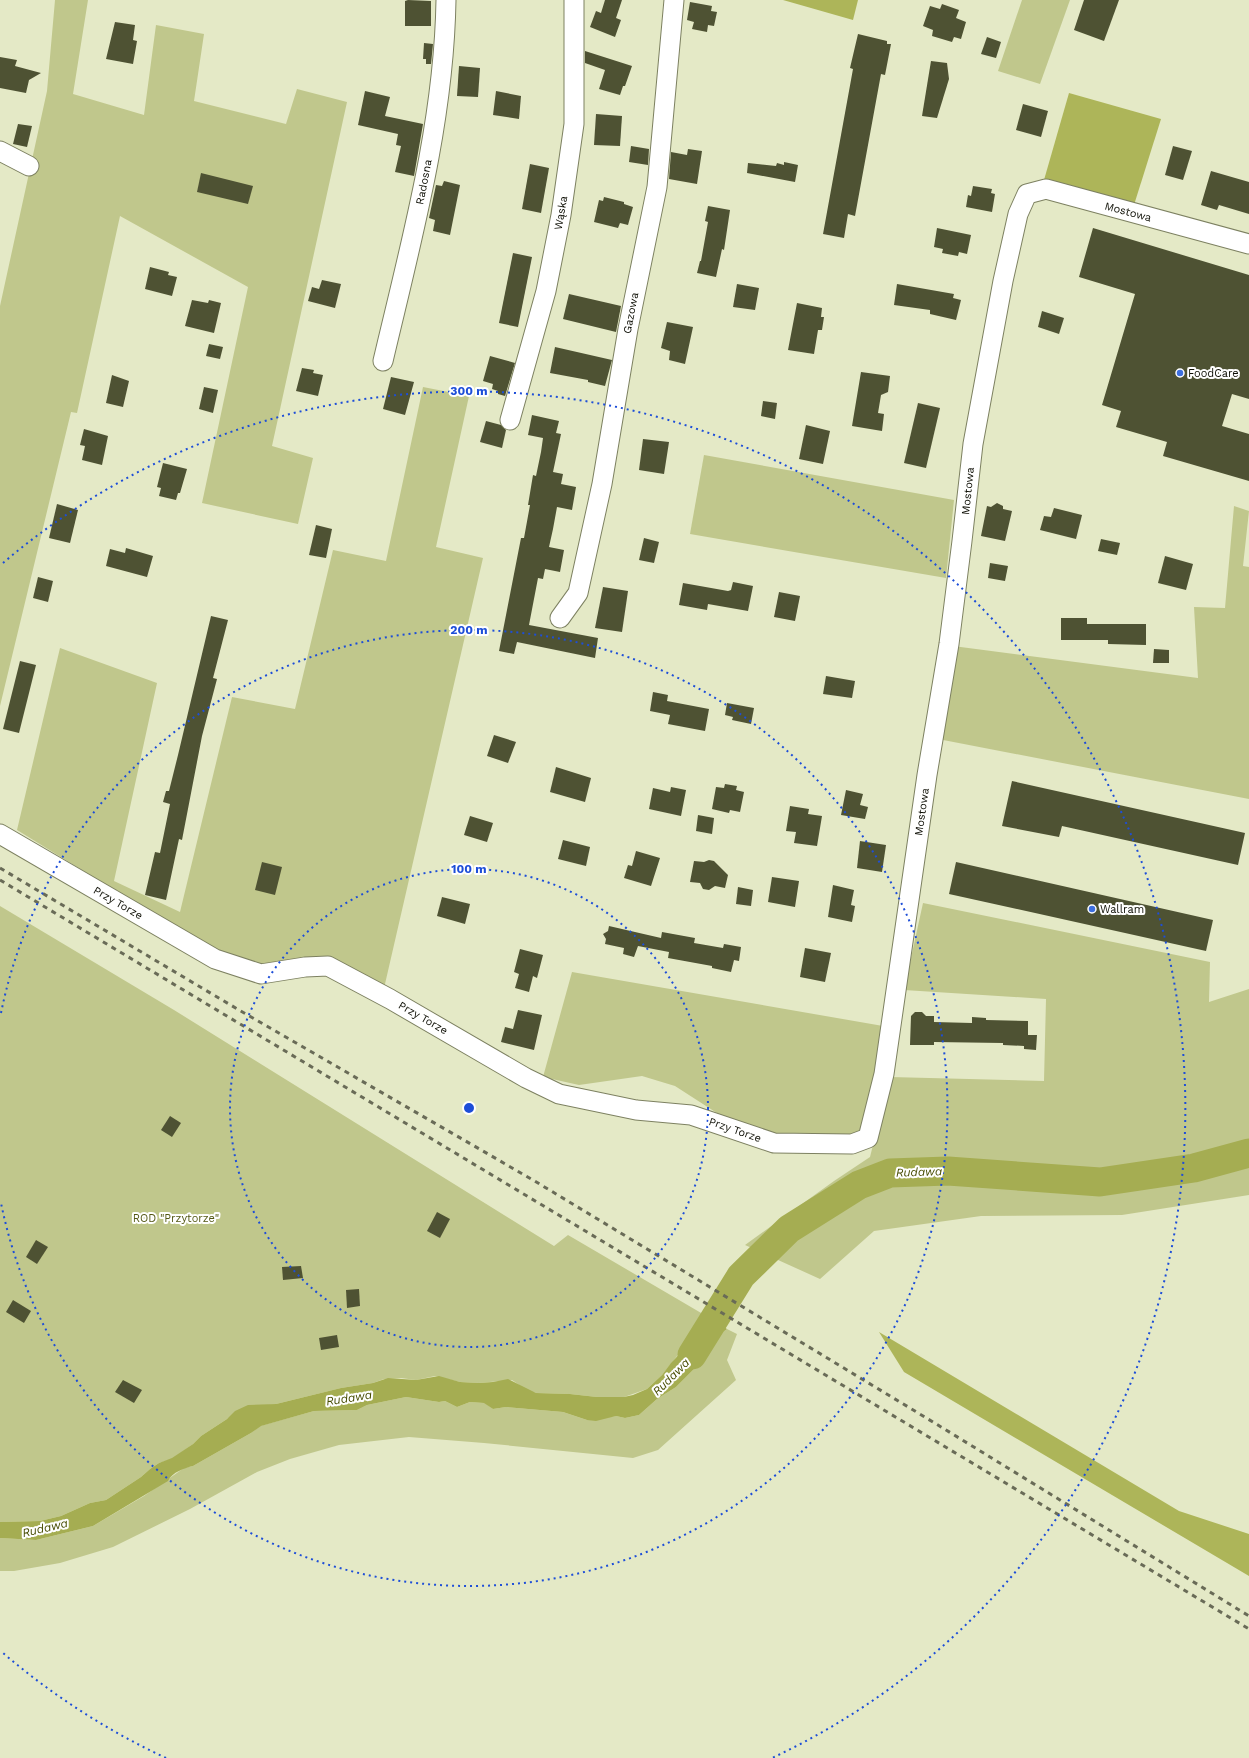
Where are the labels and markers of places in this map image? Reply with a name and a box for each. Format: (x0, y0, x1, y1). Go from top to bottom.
place label: FoodCare (1188, 367, 1239, 380)
marker: FoodCare (1175, 368, 1185, 378)
place label: Wallram (1100, 903, 1144, 916)
marker: Wallram (1087, 904, 1097, 914)
centre of rings (462, 1101, 476, 1115)

